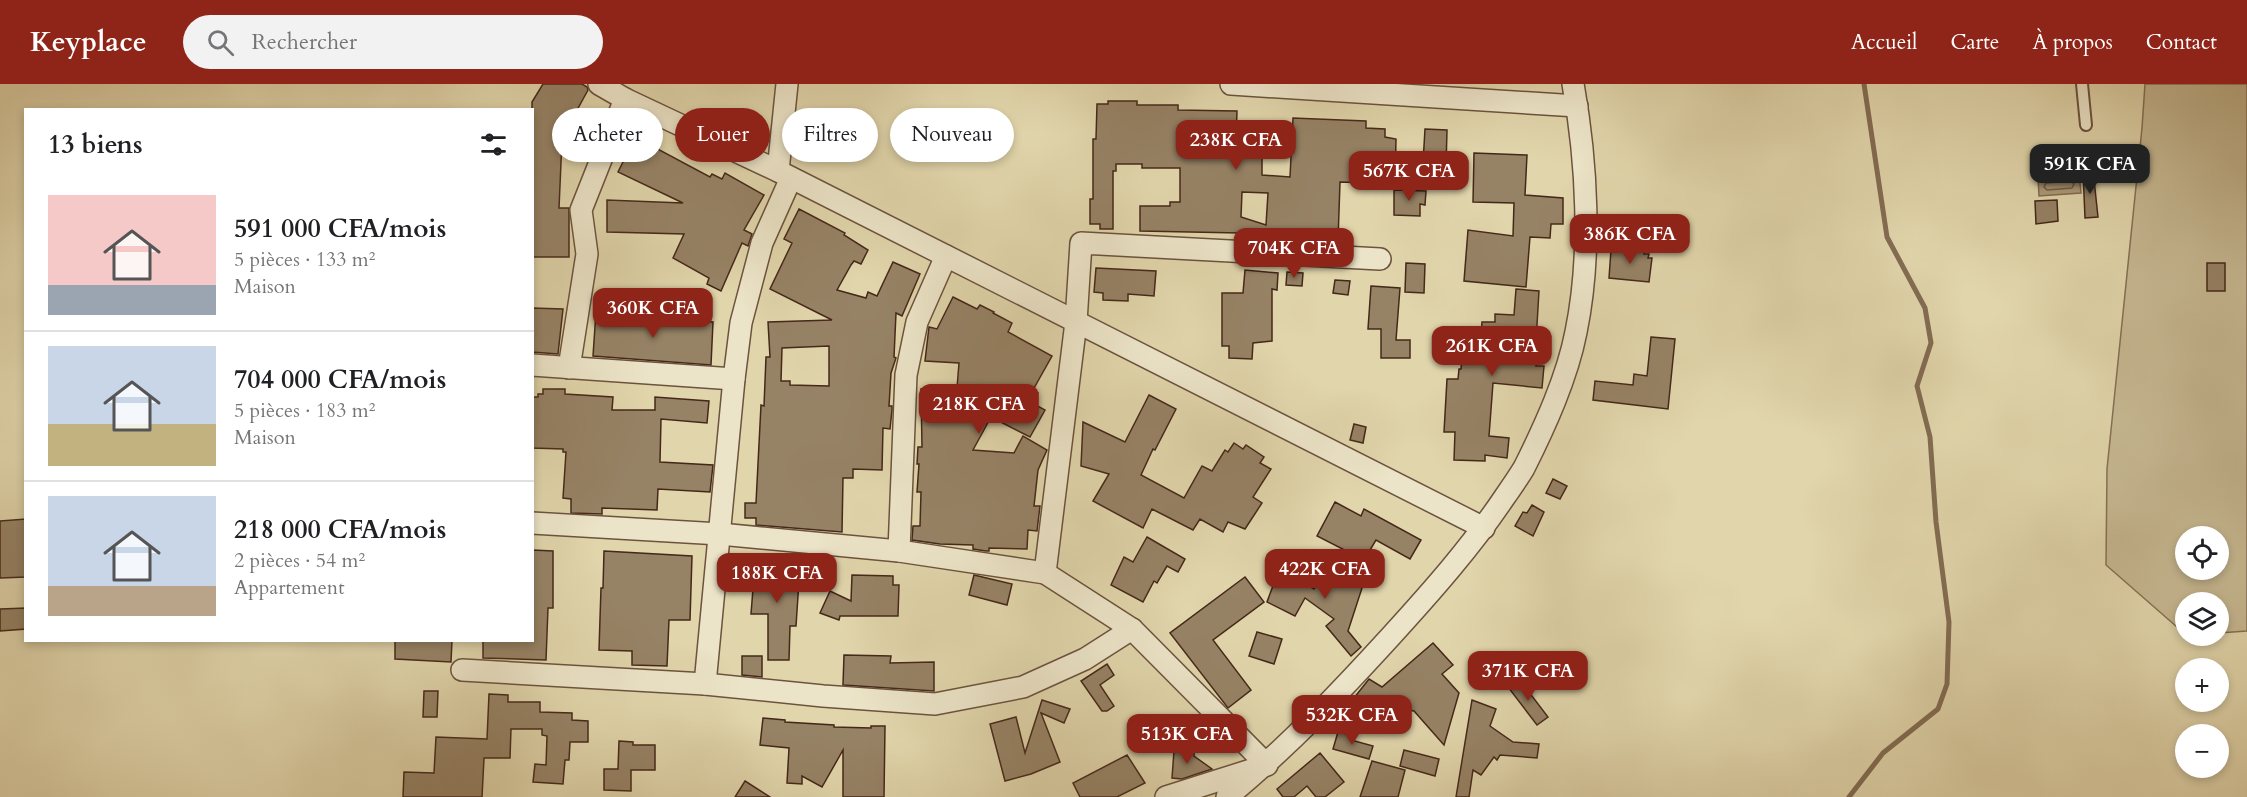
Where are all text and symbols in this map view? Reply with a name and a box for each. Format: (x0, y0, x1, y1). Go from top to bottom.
search box (183, 15, 603, 69)
text: Keyplace (30, 23, 147, 61)
icon: search (204, 26, 237, 59)
text: Rechercher (252, 27, 357, 57)
text: Accueil (1851, 28, 1917, 57)
text: Carte (1950, 28, 1999, 57)
text: À propos (2032, 28, 2113, 57)
text: Contact (2146, 28, 2217, 57)
chip: Acheter (552, 108, 663, 162)
chip: Louer (675, 108, 770, 162)
chip: Filtres (782, 108, 878, 162)
chip: Nouveau (890, 108, 1014, 162)
pin: 238K CFA (1174, 120, 1298, 171)
text: 238K CFA (1190, 126, 1282, 153)
text: 13 biens (48, 127, 143, 162)
icon: filters (477, 128, 510, 161)
pin: 591K CFA (2028, 144, 2152, 195)
text: 591K CFA (2044, 150, 2136, 177)
pin: 567K CFA (1347, 151, 1471, 202)
text: 567K CFA (1363, 157, 1455, 184)
text: 591 000 CFA/mois (234, 211, 446, 246)
pin: 386K CFA (1568, 214, 1692, 265)
icon: home (96, 219, 168, 291)
text: 386K CFA (1584, 220, 1676, 247)
pin: 704K CFA (1232, 228, 1356, 279)
text: 704K CFA (1248, 234, 1340, 261)
text: 5 pièces · 133 m² (234, 246, 375, 273)
text: Maison (234, 273, 296, 300)
pin: 360K CFA (591, 288, 715, 339)
text: 360K CFA (607, 294, 699, 321)
pin: 261K CFA (1430, 326, 1554, 377)
text: 261K CFA (1446, 332, 1538, 359)
text: 704 000 CFA/mois (234, 362, 446, 397)
icon: home (96, 370, 168, 442)
pin: 218K CFA (917, 384, 1041, 435)
text: 218K CFA (933, 390, 1025, 417)
text: 5 pièces · 183 m² (234, 397, 375, 424)
text: Maison (234, 424, 296, 451)
text: 218 000 CFA/mois (234, 512, 446, 547)
icon: home (96, 520, 168, 592)
map controls (2175, 526, 2229, 778)
button: locate (2175, 526, 2229, 580)
text: 2 pièces · 54 m² (234, 547, 365, 574)
pin: 422K CFA (1263, 549, 1387, 600)
pin: 188K CFA (715, 553, 839, 604)
text: 422K CFA (1279, 555, 1371, 582)
text: 188K CFA (731, 559, 823, 586)
text: Appartement (234, 574, 345, 601)
button: layers (2175, 592, 2229, 646)
pin: 371K CFA (1466, 651, 1590, 702)
text: 371K CFA (1482, 657, 1574, 684)
button: + (2175, 658, 2229, 712)
pin: 532K CFA (1290, 695, 1414, 746)
text: 532K CFA (1306, 701, 1398, 728)
pin: 513K CFA (1125, 714, 1249, 765)
text: 513K CFA (1141, 720, 1233, 747)
button: − (2175, 724, 2229, 778)

